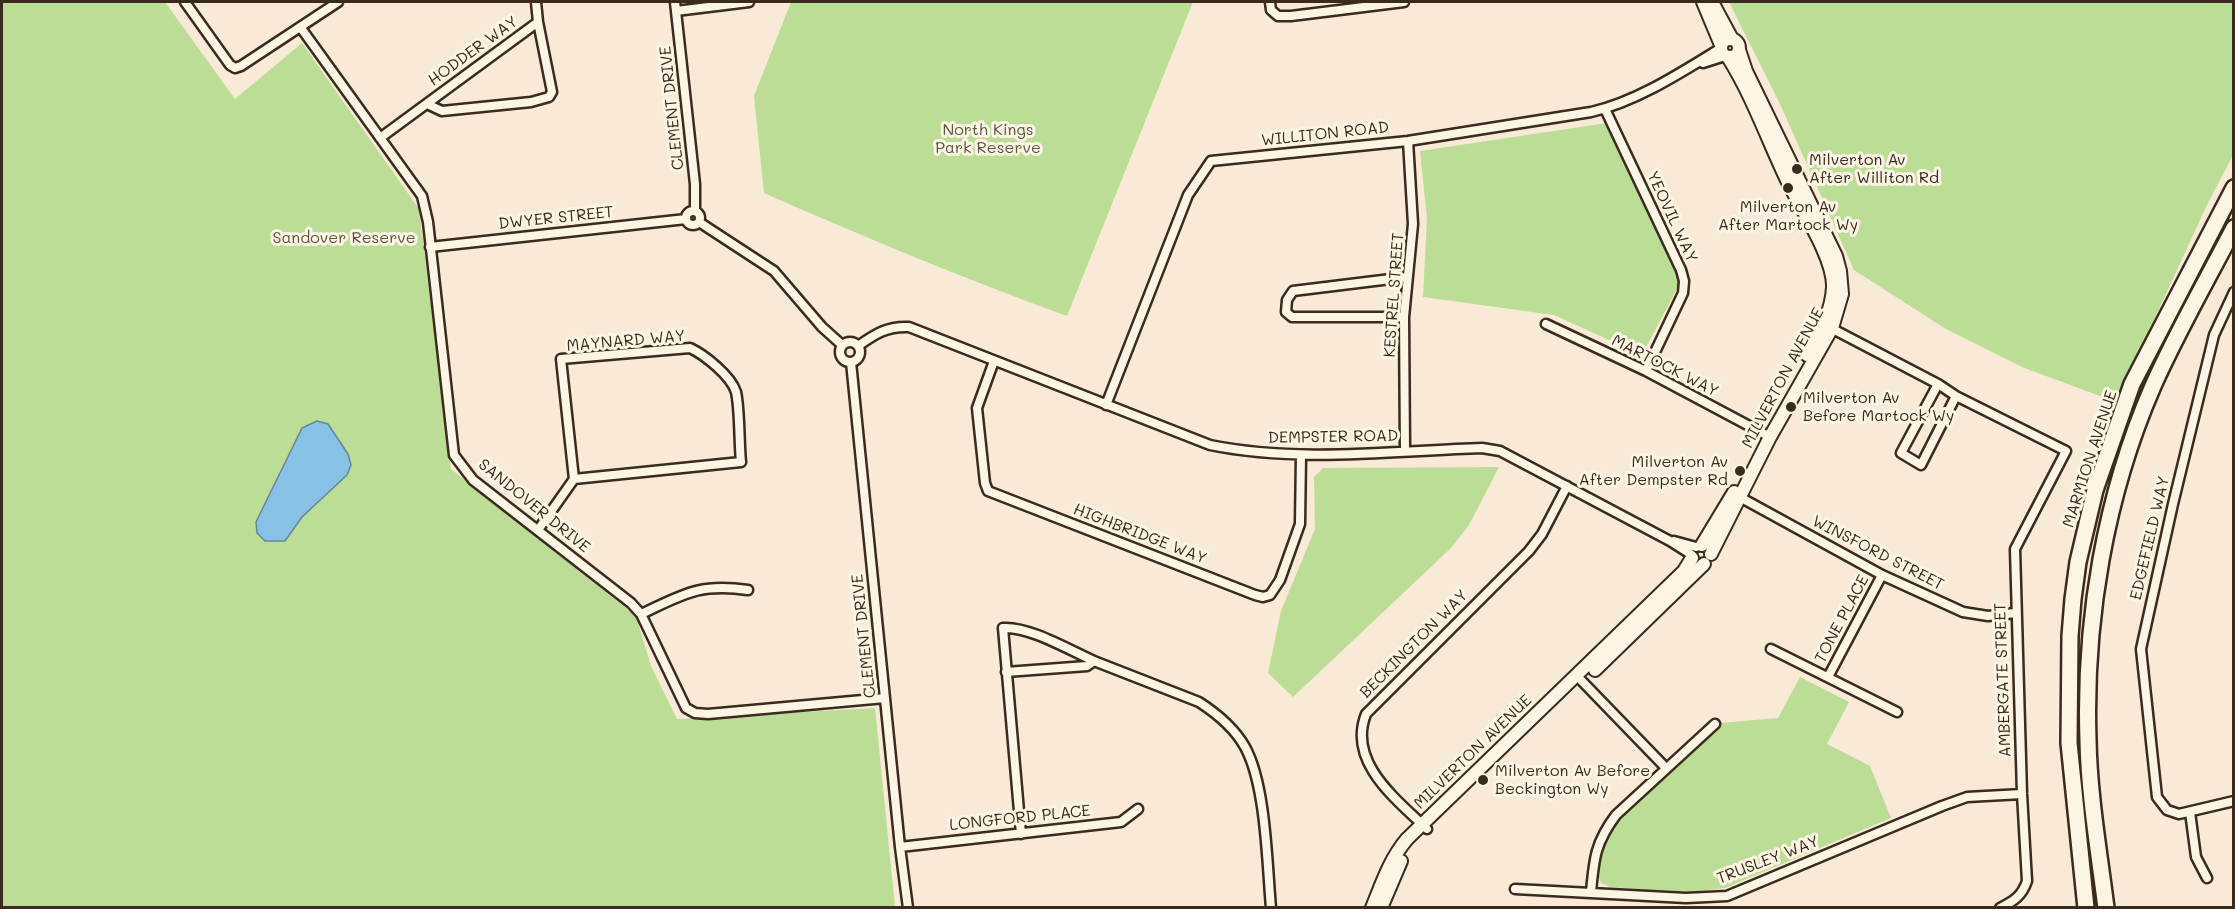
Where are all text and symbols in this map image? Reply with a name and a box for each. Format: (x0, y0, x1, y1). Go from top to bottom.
street label: HODDER WAY (424, 12, 522, 90)
street label: CLEMENT DRIVE (656, 45, 688, 171)
street label: WILLITON ROAD (1260, 118, 1390, 150)
park label: North Kings Park Reserve (935, 120, 1041, 158)
place label: Milverton Av After Williton Rd (1809, 150, 1939, 188)
marker: Milverton Av After Williton Rd (1790, 162, 1804, 176)
street label: YEOVIL WAY (1642, 168, 1702, 266)
marker: Milverton Av After Martock Wy (1781, 181, 1795, 195)
place label: Milverton Av After Martock Wy (1718, 197, 1858, 235)
street label: DWYER STREET (498, 202, 614, 234)
park label: Sandover Reserve (272, 228, 416, 248)
street label: KESTREL STREET (1380, 232, 1408, 358)
street label: MILVERTON AVENUE (1738, 305, 1828, 451)
street label: MAYNARD WAY (566, 326, 686, 356)
street label: MARTOCK WAY (1608, 331, 1722, 401)
place label: Milverton Av Before Martock Wy (1803, 388, 1954, 426)
street label: MARMION AVENUE (2059, 388, 2121, 530)
marker: Milverton Av Before Martock Wy (1784, 400, 1798, 414)
street label: DEMPSTER ROAD (1268, 426, 1398, 448)
place label: Milverton Av After Dempster Rd (1579, 452, 1728, 490)
street label: SANDOVER DRIVE (474, 455, 594, 557)
marker: Milverton Av After Dempster Rd (1733, 464, 1747, 478)
street label: EDGEFIELD WAY (2126, 474, 2174, 602)
street label: HIGHBRIDGE WAY (1070, 500, 1210, 568)
street label: WINSFORD STREET (1809, 511, 1947, 595)
street label: TONE PLACE (1811, 572, 1873, 666)
street label: CLEMENT DRIVE (848, 573, 880, 699)
street label: BECKINGTON WAY (1356, 586, 1472, 702)
street label: AMBERGATE STREET (1991, 602, 2015, 758)
street label: MILVERTON AVENUE (1410, 691, 1536, 813)
place label: Milverton Av Before Beckington Wy (1495, 761, 1650, 799)
marker: Milverton Av Before Beckington Wy (1476, 773, 1490, 787)
street label: LONGFORD PLACE (949, 801, 1091, 835)
street label: TRUSLEY WAY (1714, 832, 1822, 888)

